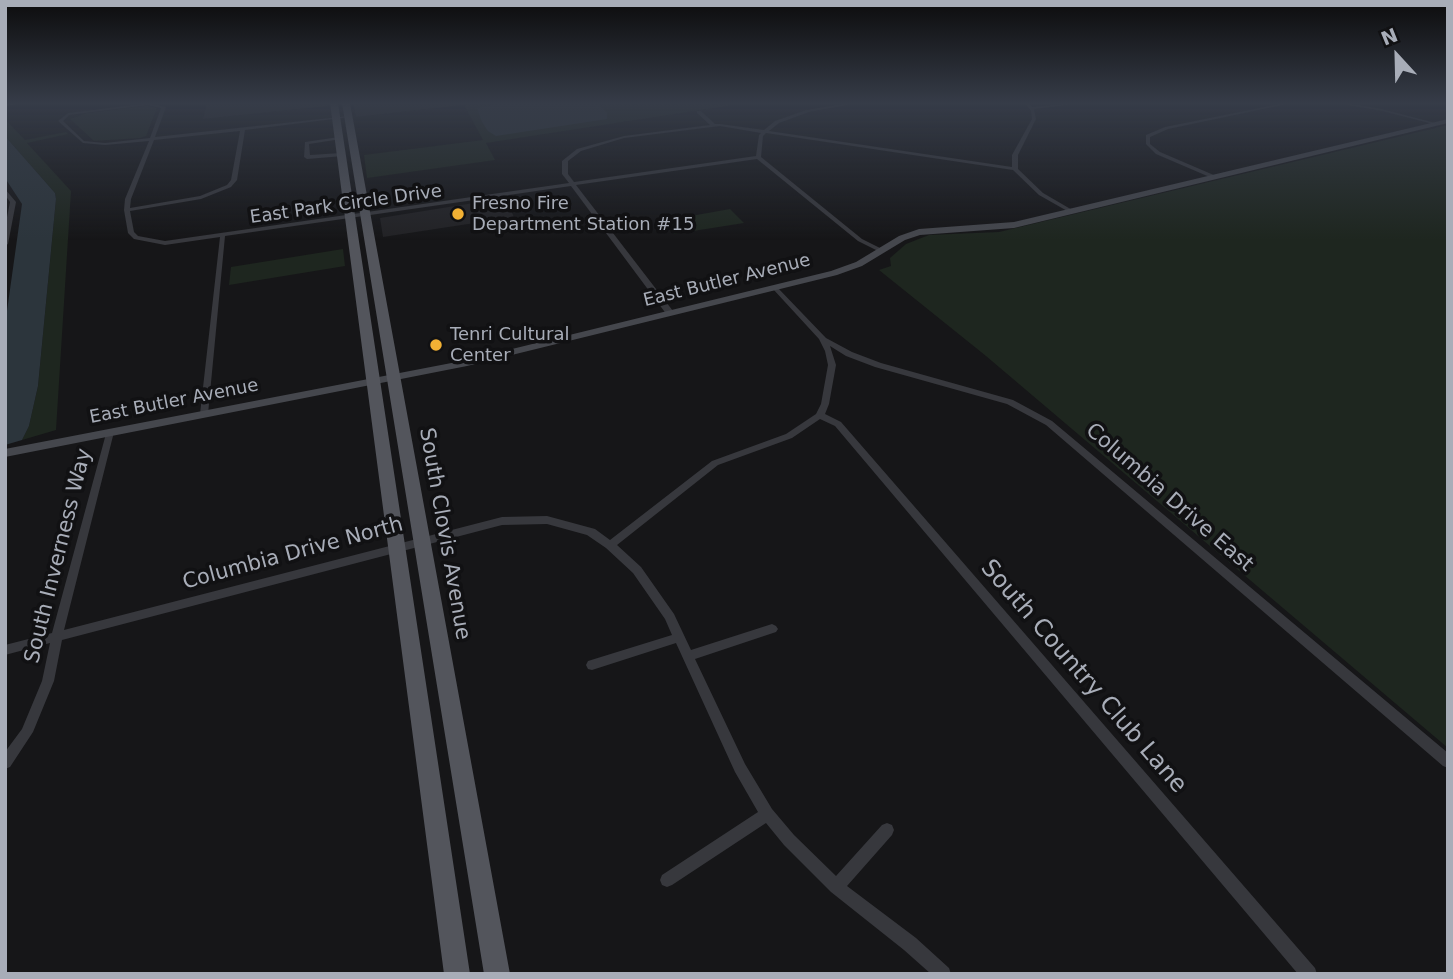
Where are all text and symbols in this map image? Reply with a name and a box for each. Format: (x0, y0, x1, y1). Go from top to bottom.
north arrow (1362, 21, 1432, 91)
text: N (1378, 23, 1401, 50)
street label: East Park Circle Drive (249, 181, 443, 229)
place label: Fresno Fire Department Station #15 (472, 193, 694, 235)
marker: Fresno Fire Department Station #15 (450, 206, 466, 222)
street label: East Butler Avenue (641, 250, 813, 312)
place label: Tenri Cultural Center (450, 324, 569, 366)
marker: Tenri Cultural Center (428, 337, 444, 353)
street label: East Butler Avenue (88, 375, 260, 429)
street label: Columbia Drive East (1080, 418, 1258, 578)
street label: South Clovis Avenue (413, 426, 475, 642)
street label: South Inverness Way (20, 446, 98, 666)
street label: Columbia Drive North (180, 512, 406, 596)
street label: South Country Club Lane (974, 554, 1192, 800)

